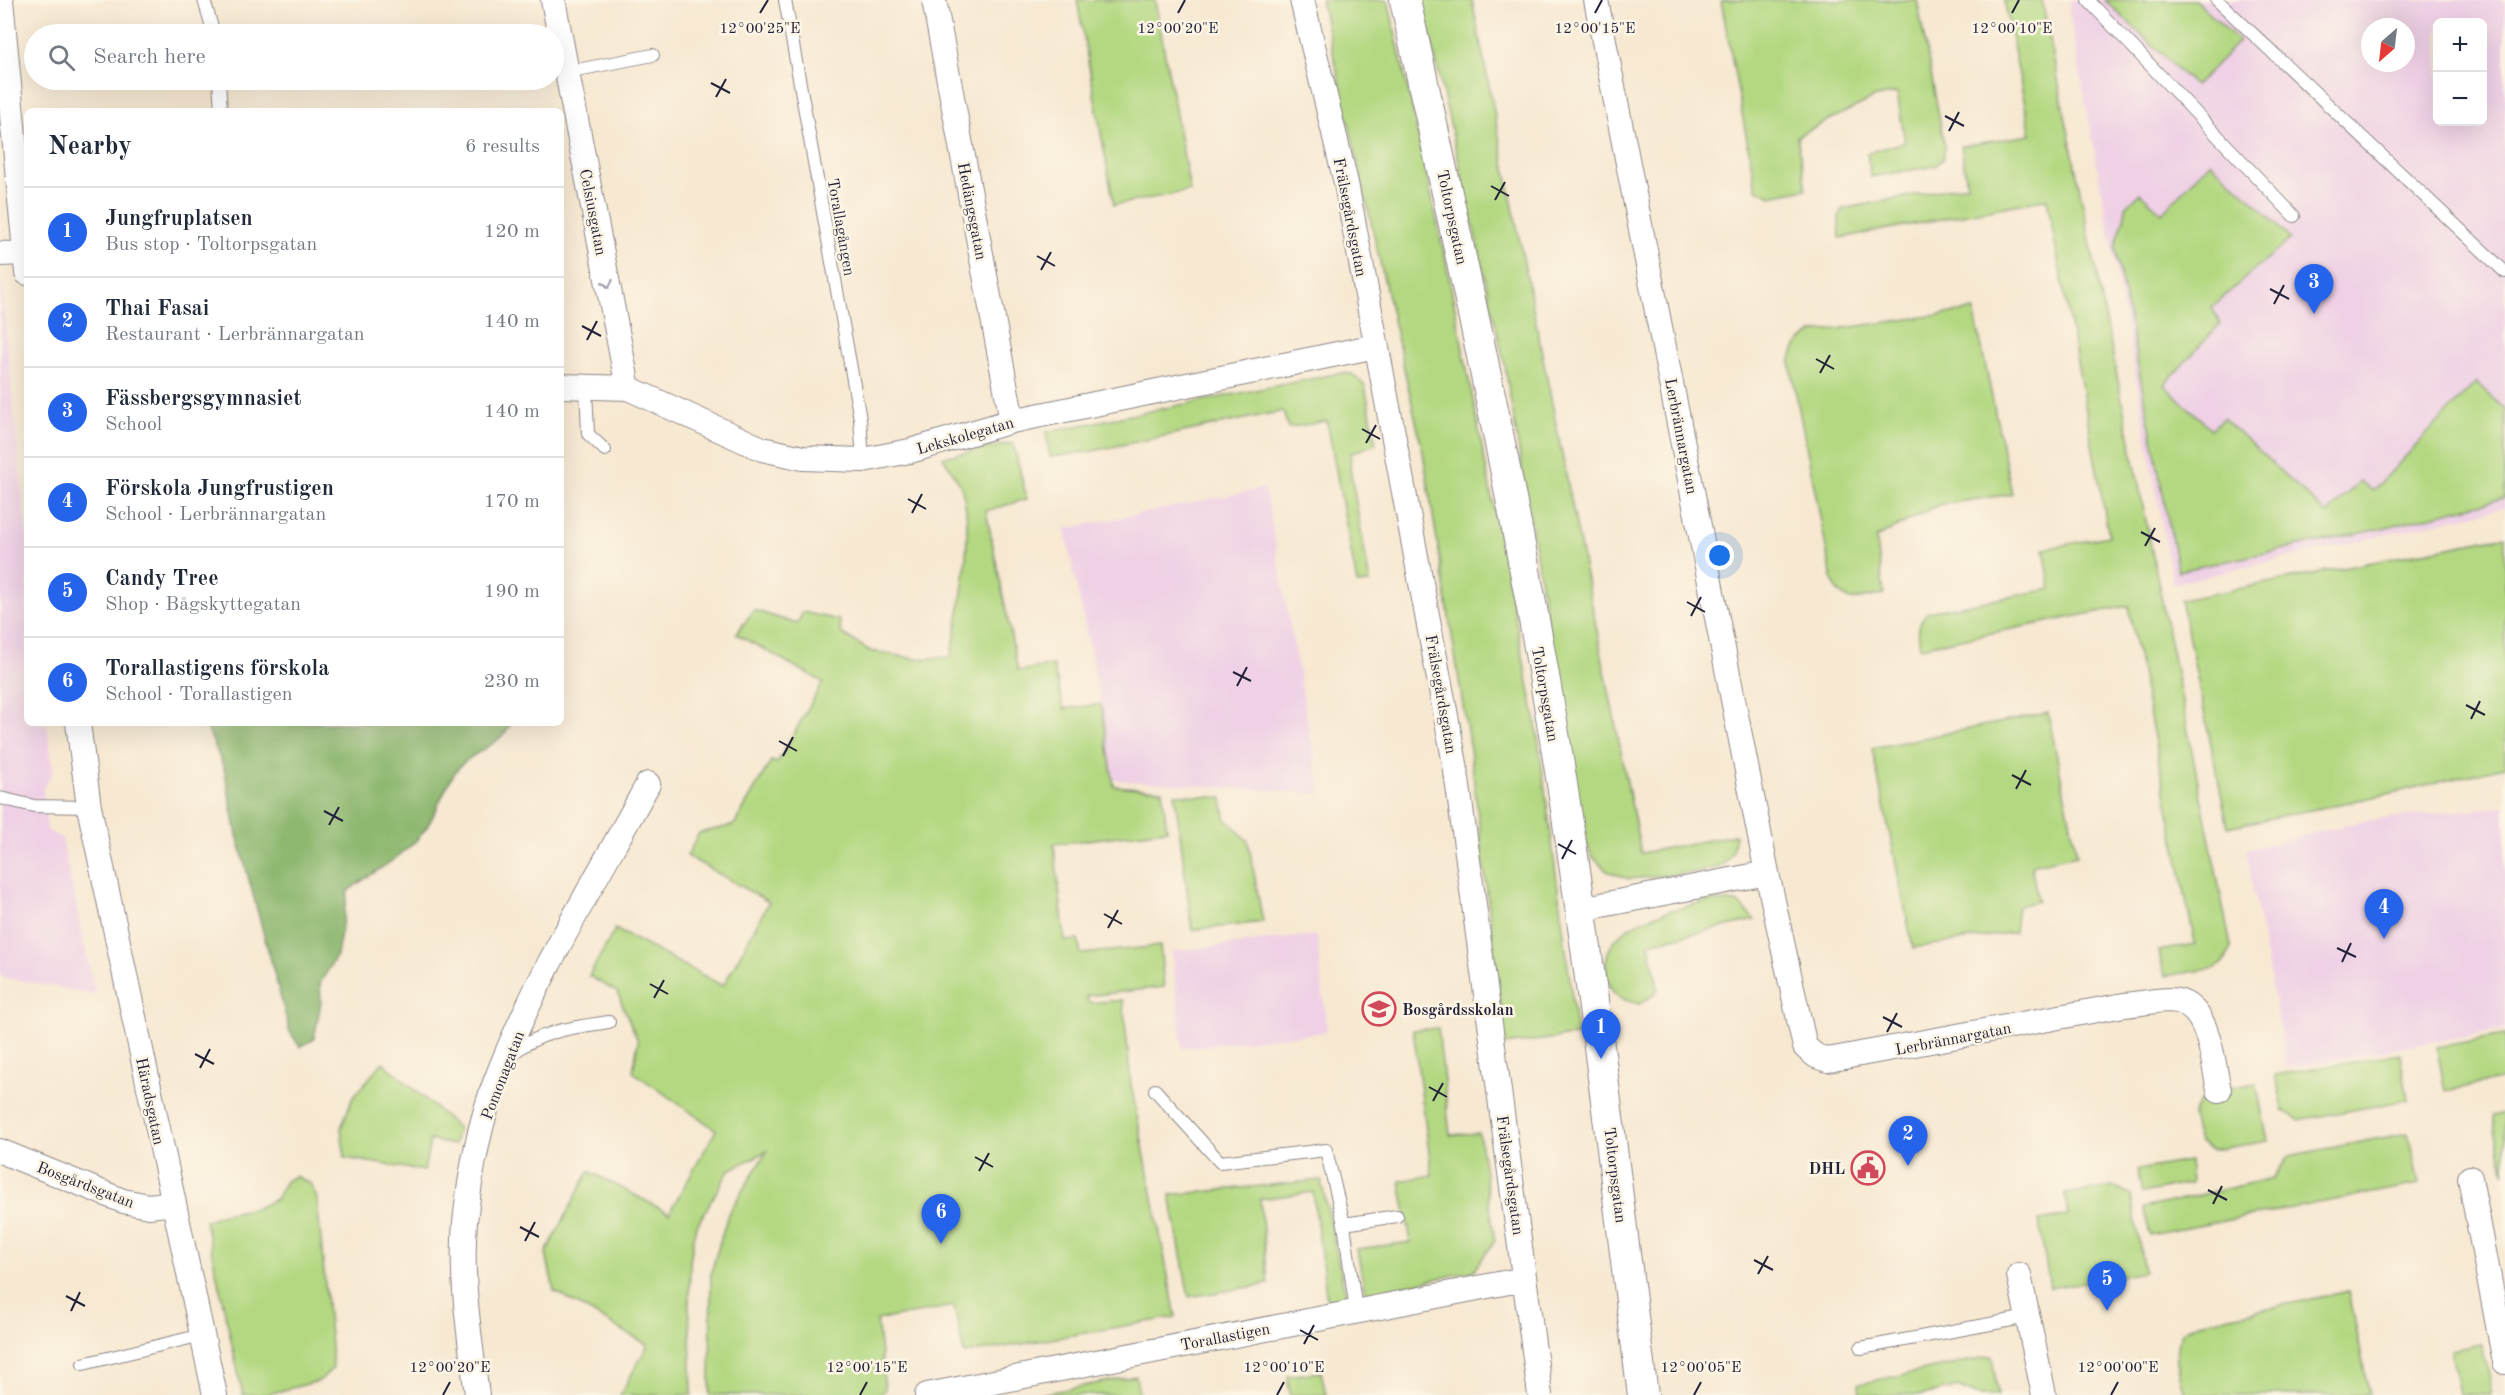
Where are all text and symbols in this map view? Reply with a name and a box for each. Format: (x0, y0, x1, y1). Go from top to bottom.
north arrow (2361, 18, 2415, 72)
map controls (2433, 18, 2487, 126)
button: + (2433, 18, 2487, 72)
text: 12°00'25"E (720, 22, 800, 37)
text: 12°00'20"E (1138, 22, 1218, 37)
text: 12°00'15"E (1555, 22, 1635, 37)
text: 12°00'10"E (1972, 22, 2052, 37)
search box (24, 24, 564, 90)
icon: search (45, 41, 78, 74)
text: Search here (93, 46, 206, 68)
button: − (2433, 72, 2487, 126)
text: Nearby (48, 134, 132, 160)
text: 6 results (465, 137, 540, 157)
street label: Frälsegårdsgatan (1330, 156, 1369, 279)
street label: Hedängsgatan (954, 161, 988, 262)
street label: Celsiusgatan (576, 168, 608, 257)
street label: Toltorpsgatan (1433, 169, 1469, 267)
street label: Torallagången (824, 177, 857, 278)
text: Jungfruplatsen (105, 208, 253, 230)
text: 1 (62, 222, 73, 242)
text: 120 m (484, 222, 540, 242)
text: Bus stop · Toltorpsgatan (105, 235, 317, 255)
pin: 3 (2294, 264, 2334, 314)
one-way arrow (601, 279, 614, 289)
text: Thai Fasai (105, 298, 209, 320)
text: 2 (62, 312, 73, 332)
text: 140 m (484, 312, 540, 332)
text: Restaurant · Lerbrännargatan (105, 325, 365, 345)
street label: Lerbrännargatan (1661, 377, 1699, 496)
text: Fässbergsgymnasiet (105, 388, 301, 410)
text: 3 (62, 402, 73, 422)
text: 140 m (484, 402, 540, 422)
text: School (105, 415, 162, 435)
street label: Lekskolegatan (915, 415, 1016, 458)
text: Förskola Jungfrustigen (105, 478, 334, 500)
text: 4 (62, 492, 73, 512)
text: 170 m (484, 492, 540, 512)
text: School · Lerbrännargatan (105, 505, 326, 525)
your location (1705, 541, 1734, 570)
text: Candy Tree (105, 568, 219, 590)
text: 5 (62, 582, 73, 602)
text: 190 m (484, 582, 540, 602)
text: Shop · Bågskyttegatan (105, 595, 301, 615)
street label: Frälsegårdsgatan (1422, 633, 1458, 756)
street label: Toltorpsgatan (1528, 645, 1560, 744)
text: Torallastigens förskola (105, 658, 329, 680)
text: 6 (62, 672, 73, 692)
text: 230 m (484, 672, 540, 692)
text: School · Torallastigen (105, 685, 293, 705)
pin: 4 (2364, 890, 2404, 939)
school or university icon: Bosgårdsskolan (1361, 991, 1397, 1027)
place label: Bosgårdsskolan (1402, 1003, 1514, 1019)
pin: 1 (1582, 1010, 1620, 1059)
street label: Lerbrännargatan (1894, 1021, 2013, 1059)
street label: Pomonagatan (480, 1029, 528, 1122)
street label: Häradsgatan (132, 1056, 166, 1147)
street label: Frälsegårdsgatan (1493, 1114, 1525, 1237)
pin: 2 (1888, 1116, 1928, 1166)
street label: Toltorpsgatan (1600, 1126, 1628, 1225)
public building icon: DHL (1850, 1150, 1886, 1186)
street label: Bosgårdsgatan (34, 1160, 137, 1212)
place label: DHL (1809, 1162, 1845, 1178)
pin: 6 (922, 1194, 960, 1244)
pin: 5 (2088, 1262, 2126, 1311)
street label: Torallastigen (1179, 1321, 1272, 1354)
text: 12°00'20"E (410, 1361, 490, 1376)
text: 12°00'15"E (827, 1361, 907, 1376)
text: 12°00'10"E (1244, 1361, 1324, 1376)
text: 12°00'05"E (1661, 1361, 1741, 1376)
text: 12°00'00"E (2078, 1361, 2158, 1376)

